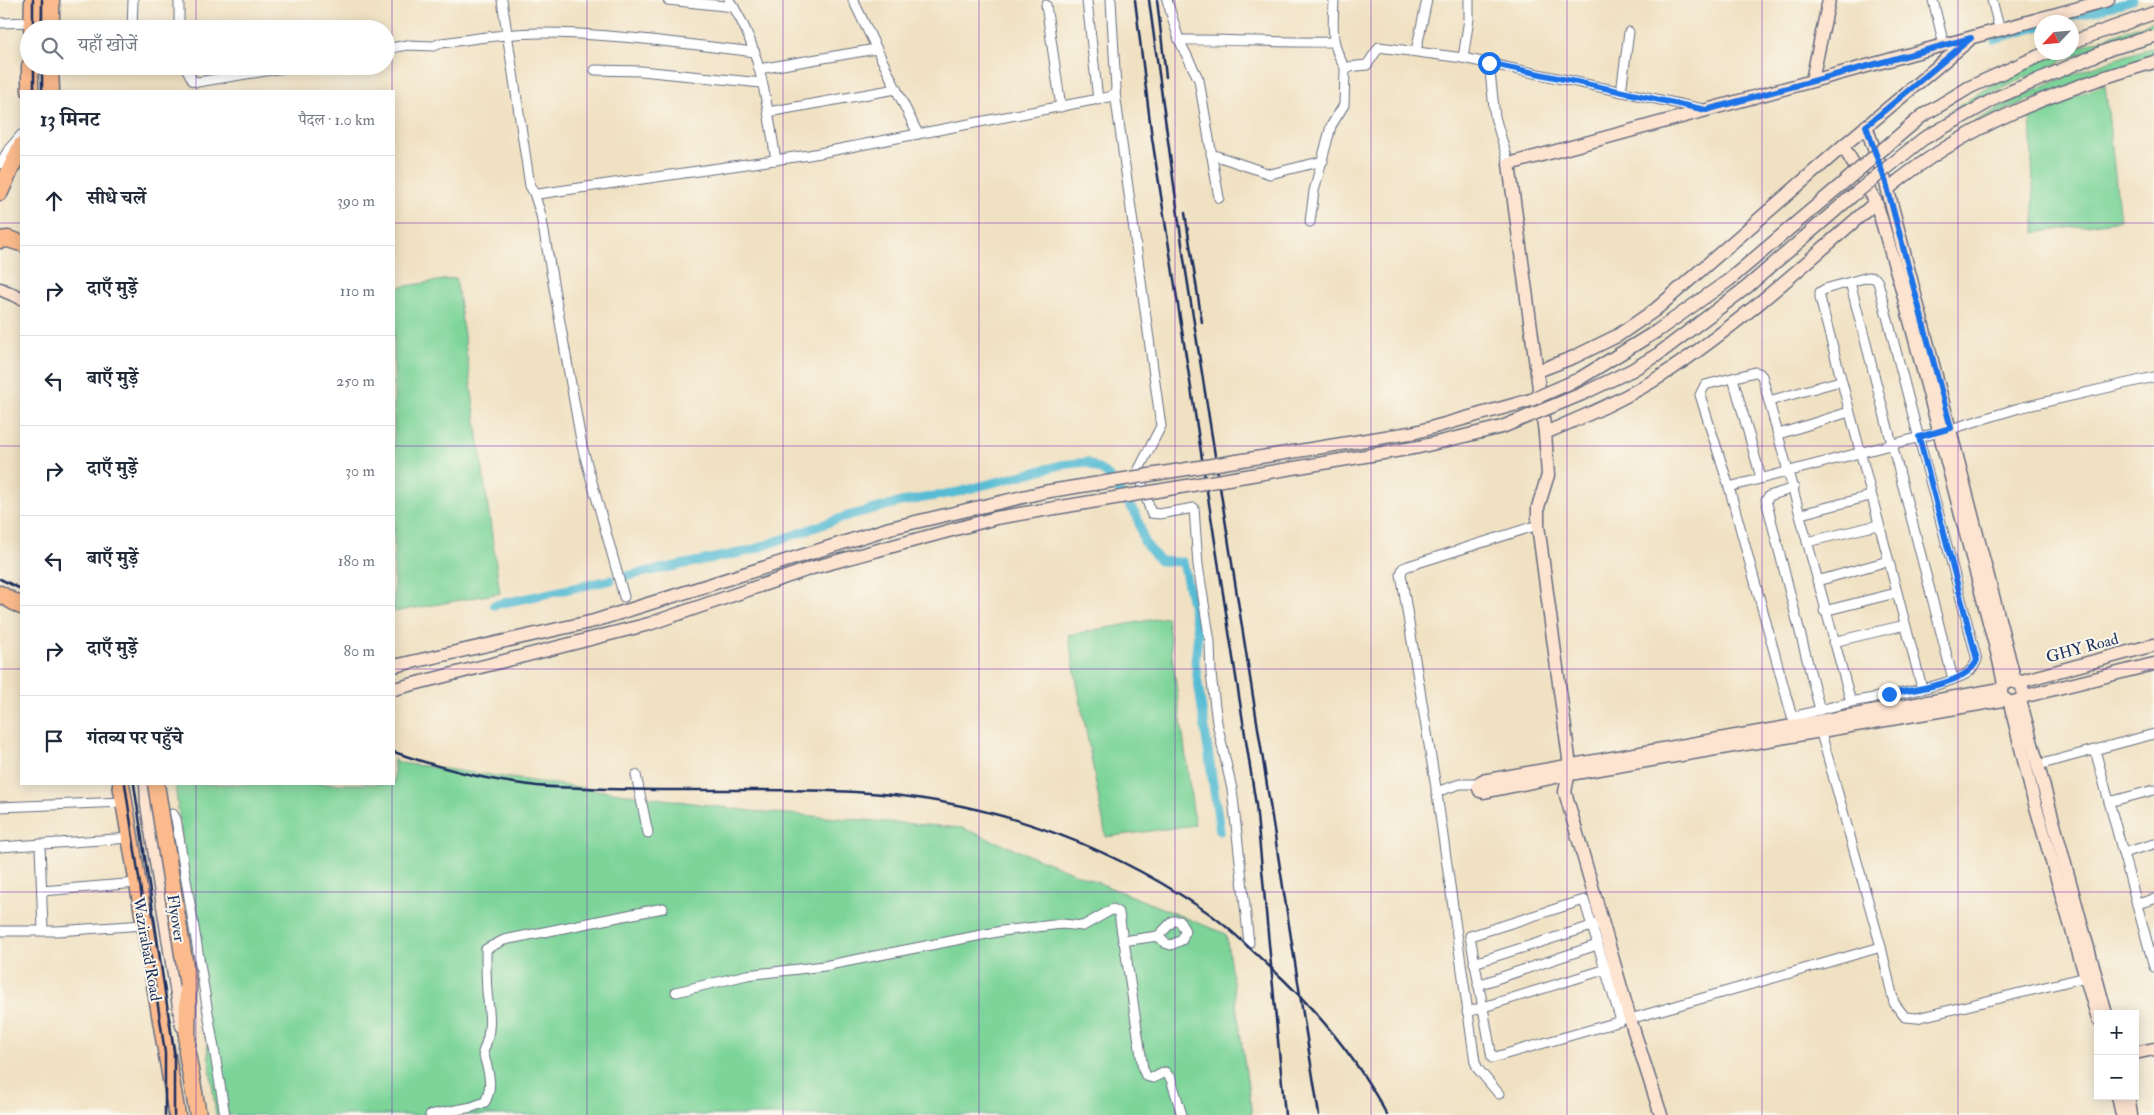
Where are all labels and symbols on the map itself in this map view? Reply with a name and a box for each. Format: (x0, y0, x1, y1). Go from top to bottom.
north arrow (2034, 15, 2079, 60)
route start (1478, 52, 1501, 75)
street label: GHY Road (2044, 629, 2121, 667)
route end (1878, 683, 1901, 706)
street label: Flyover (162, 893, 190, 943)
street label: Wazirabad Road (128, 895, 166, 1003)

